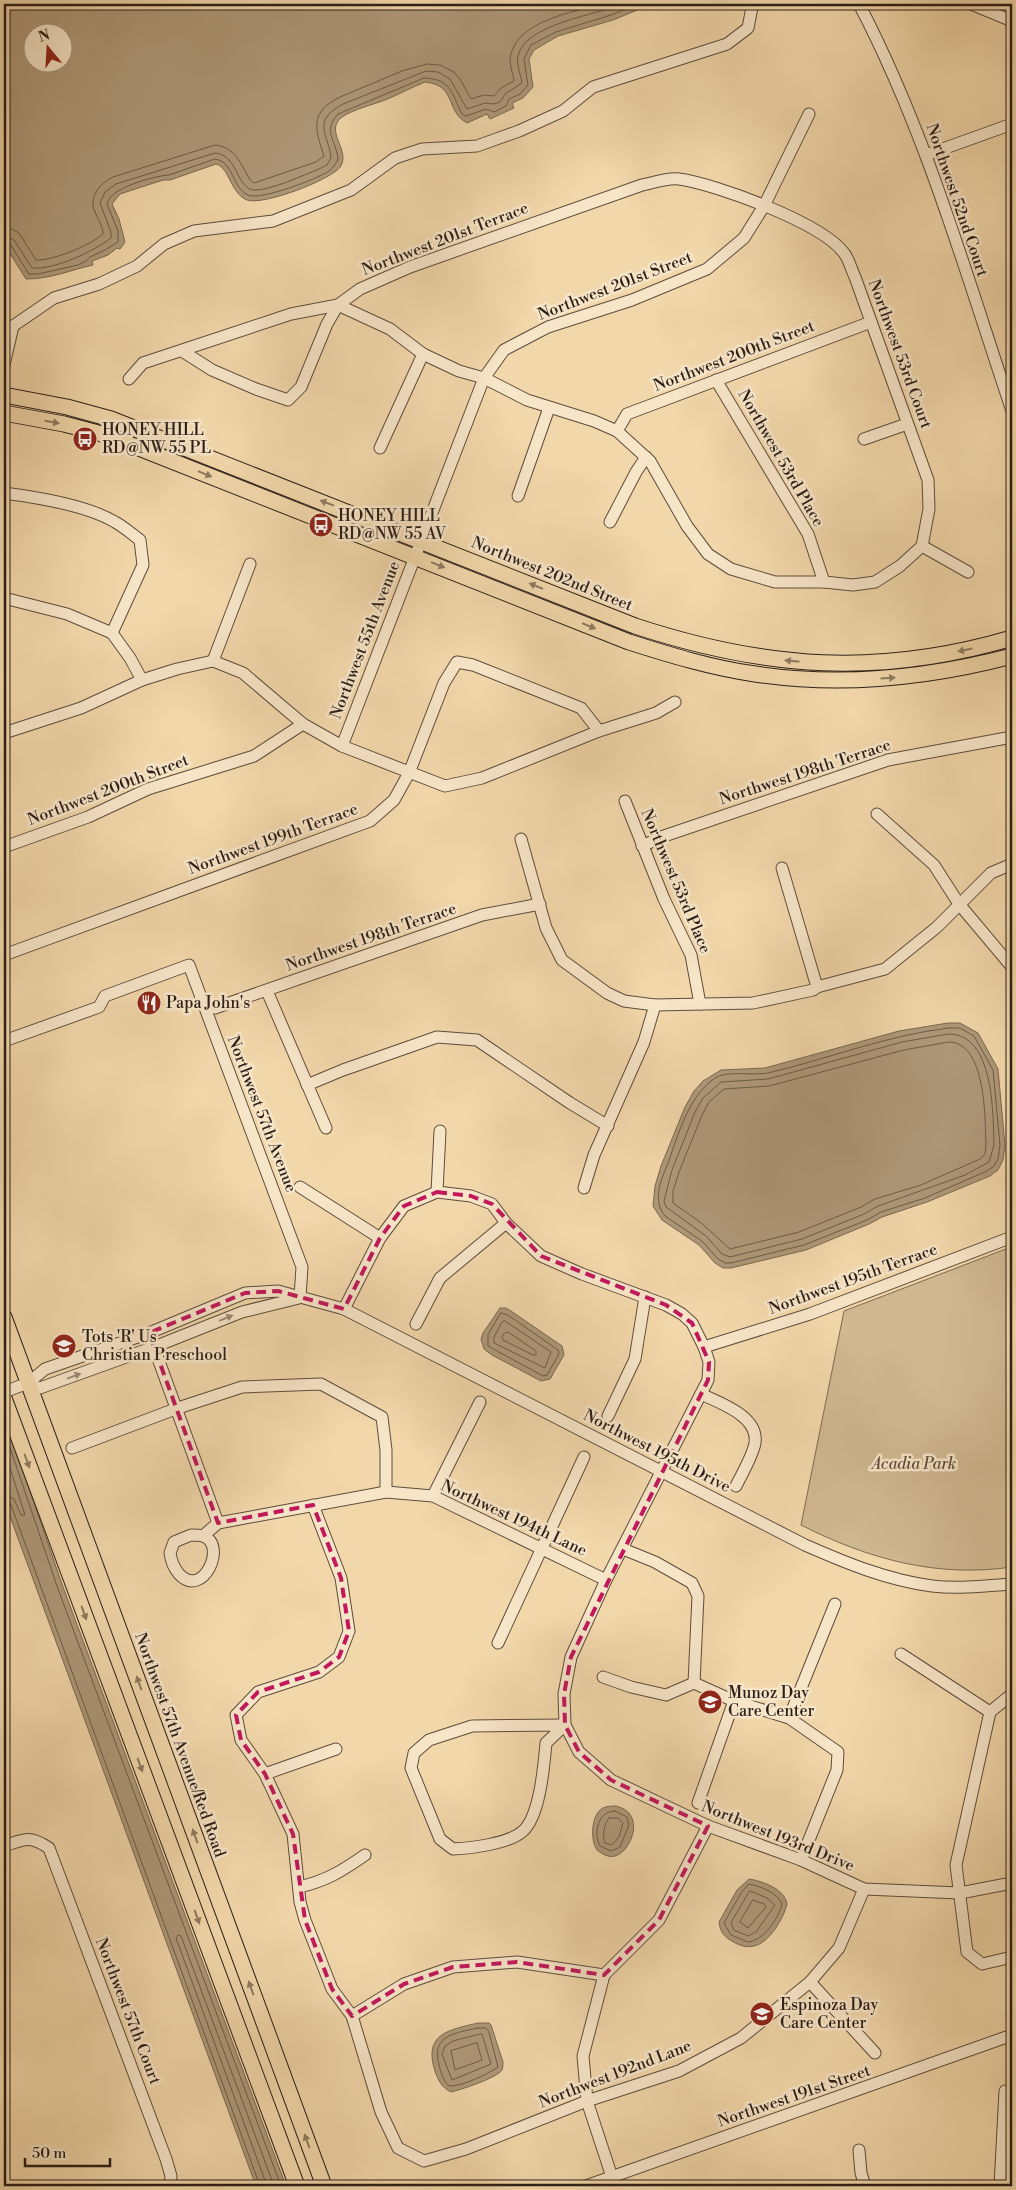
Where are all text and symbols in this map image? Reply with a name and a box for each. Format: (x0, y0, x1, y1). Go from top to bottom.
north arrow (22, 22, 72, 72)
text: N (36, 26, 52, 47)
street label: Northwest 52nd Court (921, 121, 993, 279)
street label: Northwest 201st Terrace (359, 198, 531, 280)
street label: Northwest 201st Street (535, 247, 696, 325)
street label: Northwest 53rd Court (864, 277, 936, 432)
street label: Northwest 200th Street (651, 316, 818, 396)
street label: Northwest 53rd Place (734, 386, 828, 530)
one-way arrow (44, 418, 60, 426)
place label: HONEY HILL RD@NW 55 PL (102, 420, 211, 458)
bus stop icon: HONEY HILL RD@NW 55 PL (72, 426, 98, 452)
one-way arrow (198, 470, 213, 478)
one-way arrow (320, 499, 334, 507)
place label: HONEY HILL RD@NW 55 AV (338, 506, 447, 544)
bus stop icon: HONEY HILL RD@NW 55 AV (308, 512, 334, 538)
street label: Northwest 202nd Street (468, 532, 636, 616)
street label: Northwest 55th Avenue (326, 558, 404, 722)
one-way arrow (431, 562, 445, 570)
one-way arrow (529, 582, 543, 590)
one-way arrow (582, 622, 596, 630)
one-way arrow (957, 646, 973, 654)
one-way arrow (783, 657, 799, 665)
one-way arrow (880, 673, 896, 681)
street label: Northwest 198th Terrace (717, 735, 893, 809)
street label: Northwest 200th Street (25, 750, 192, 830)
street label: Northwest 199th Terrace (185, 799, 361, 879)
street label: Northwest 53rd Place (636, 806, 716, 956)
street label: Northwest 198th Terrace (283, 898, 459, 976)
restaurant icon: Papa John's (136, 990, 162, 1016)
place label: Papa John's (166, 993, 250, 1013)
street label: Northwest 57th Avenue (223, 1033, 301, 1195)
street label: Northwest 195th Terrace (766, 1239, 940, 1319)
one-way arrow (219, 1314, 233, 1322)
place label: Tots 'R' Us Christian Preschool (82, 1327, 227, 1365)
school or university icon: Tots 'R' Us Christian Preschool (51, 1333, 77, 1359)
one-way arrow (67, 1371, 82, 1379)
street label: Northwest 195th Drive (580, 1405, 734, 1497)
one-way arrow (24, 1453, 31, 1468)
park label: Acadia Park (870, 1454, 956, 1474)
street label: Northwest 194th Lane (438, 1475, 590, 1561)
one-way arrow (80, 1606, 88, 1621)
street label: Northwest 57th Avenue/Red Road (130, 1630, 230, 1860)
one-way arrow (135, 1675, 143, 1690)
place label: Munoz Day Care Center (728, 1683, 814, 1721)
school or university icon: Munoz Day Care Center (697, 1689, 723, 1715)
one-way arrow (137, 1758, 145, 1772)
street label: Northwest 193rd Drive (699, 1796, 857, 1876)
one-way arrow (191, 1828, 198, 1843)
one-way arrow (194, 1910, 201, 1925)
street label: Northwest 57th Court (91, 1935, 165, 2088)
one-way arrow (247, 1980, 255, 1995)
place label: Espinoza Day Care Center (780, 1995, 879, 2033)
school or university icon: Espinoza Day Care Center (749, 2001, 775, 2027)
street label: Northwest 192nd Lane (536, 2036, 694, 2112)
street label: Northwest 191st Street (715, 2060, 873, 2132)
one-way arrow (303, 2133, 310, 2148)
scale bar (25, 2135, 110, 2167)
text: 50 m (32, 2144, 66, 2163)

